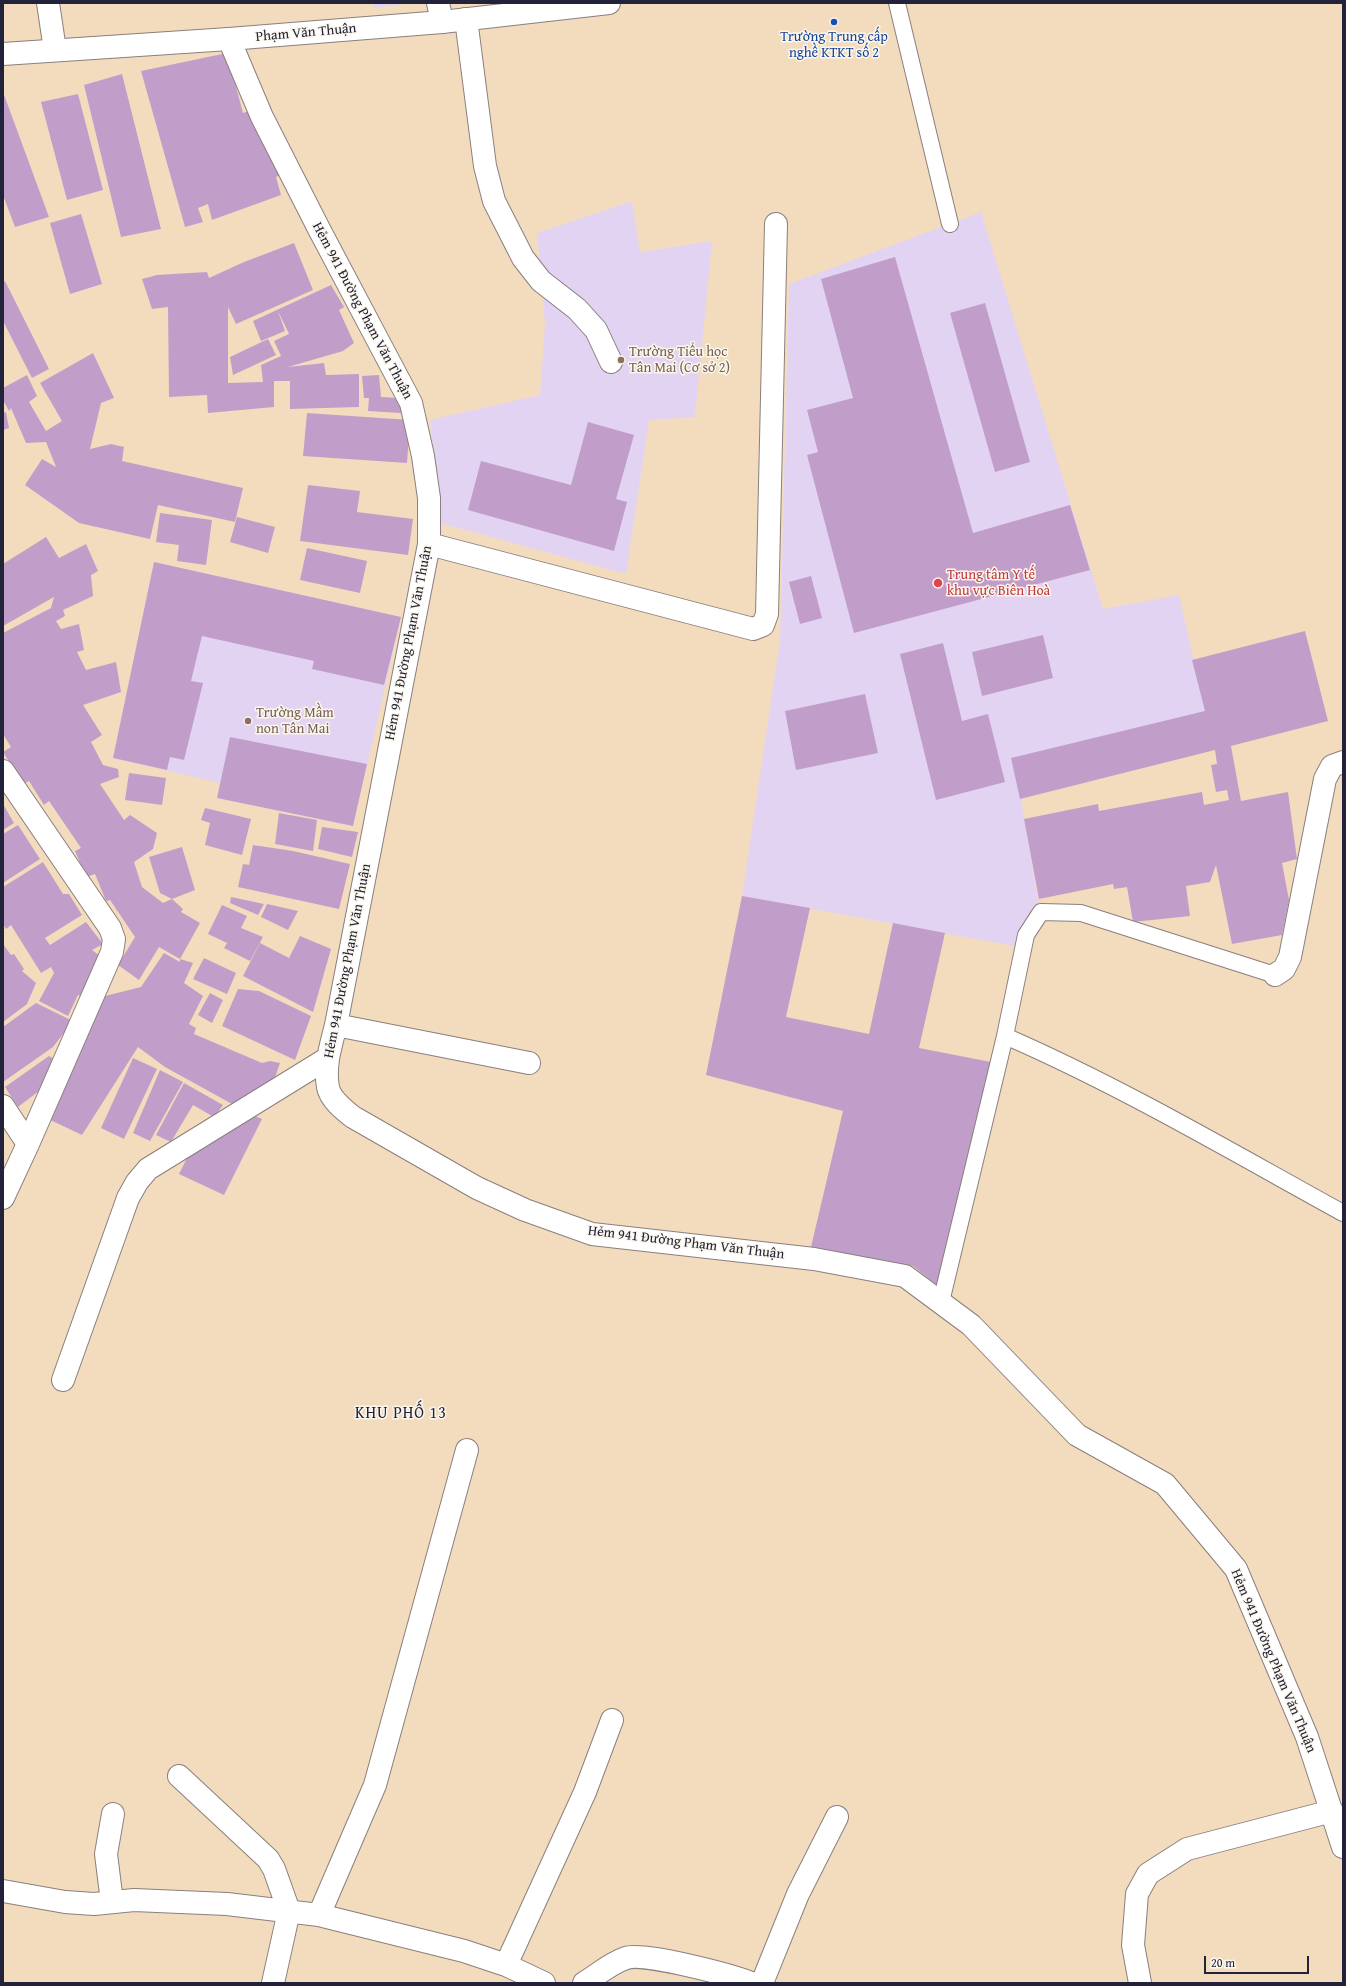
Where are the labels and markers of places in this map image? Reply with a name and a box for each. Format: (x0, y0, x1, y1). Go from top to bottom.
marker: Trường Trung cấp nghề KTKT số 2 (829, 17, 839, 27)
place label: Trường Trung cấp nghề KTKT số 2 (780, 29, 888, 62)
place label: Trường Tiểu học Tân Mai (Cơ sở 2) (629, 344, 730, 376)
marker: Trường Tiểu học Tân Mai (Cơ sở 2) (616, 355, 626, 365)
place label: Trung tâm Y tế khu vực Biên Hoà (947, 567, 1050, 600)
marker: Trung tâm Y tế khu vực Biên Hoà (932, 577, 944, 589)
place label: Trường Mầm non Tân Mai (256, 705, 334, 738)
marker: Trường Mầm non Tân Mai (243, 716, 253, 726)

